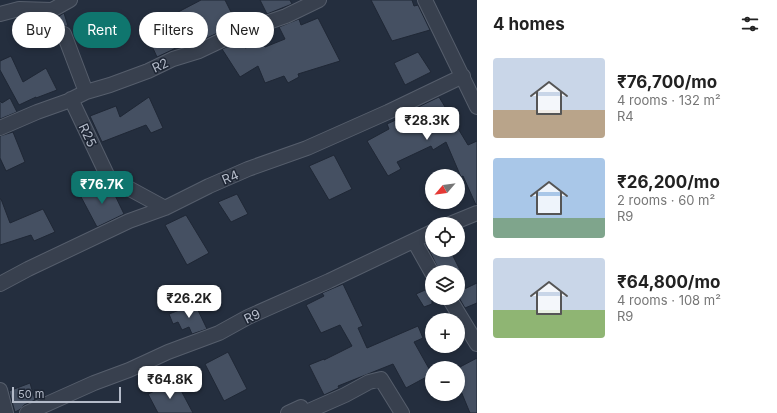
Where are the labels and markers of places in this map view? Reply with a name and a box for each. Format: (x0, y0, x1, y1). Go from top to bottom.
pin: ₹28.3K (394, 107, 460, 141)
pin: ₹76.7K (69, 171, 135, 205)
pin: ₹26.2K (156, 285, 222, 319)
pin: ₹64.8K (137, 366, 203, 400)

